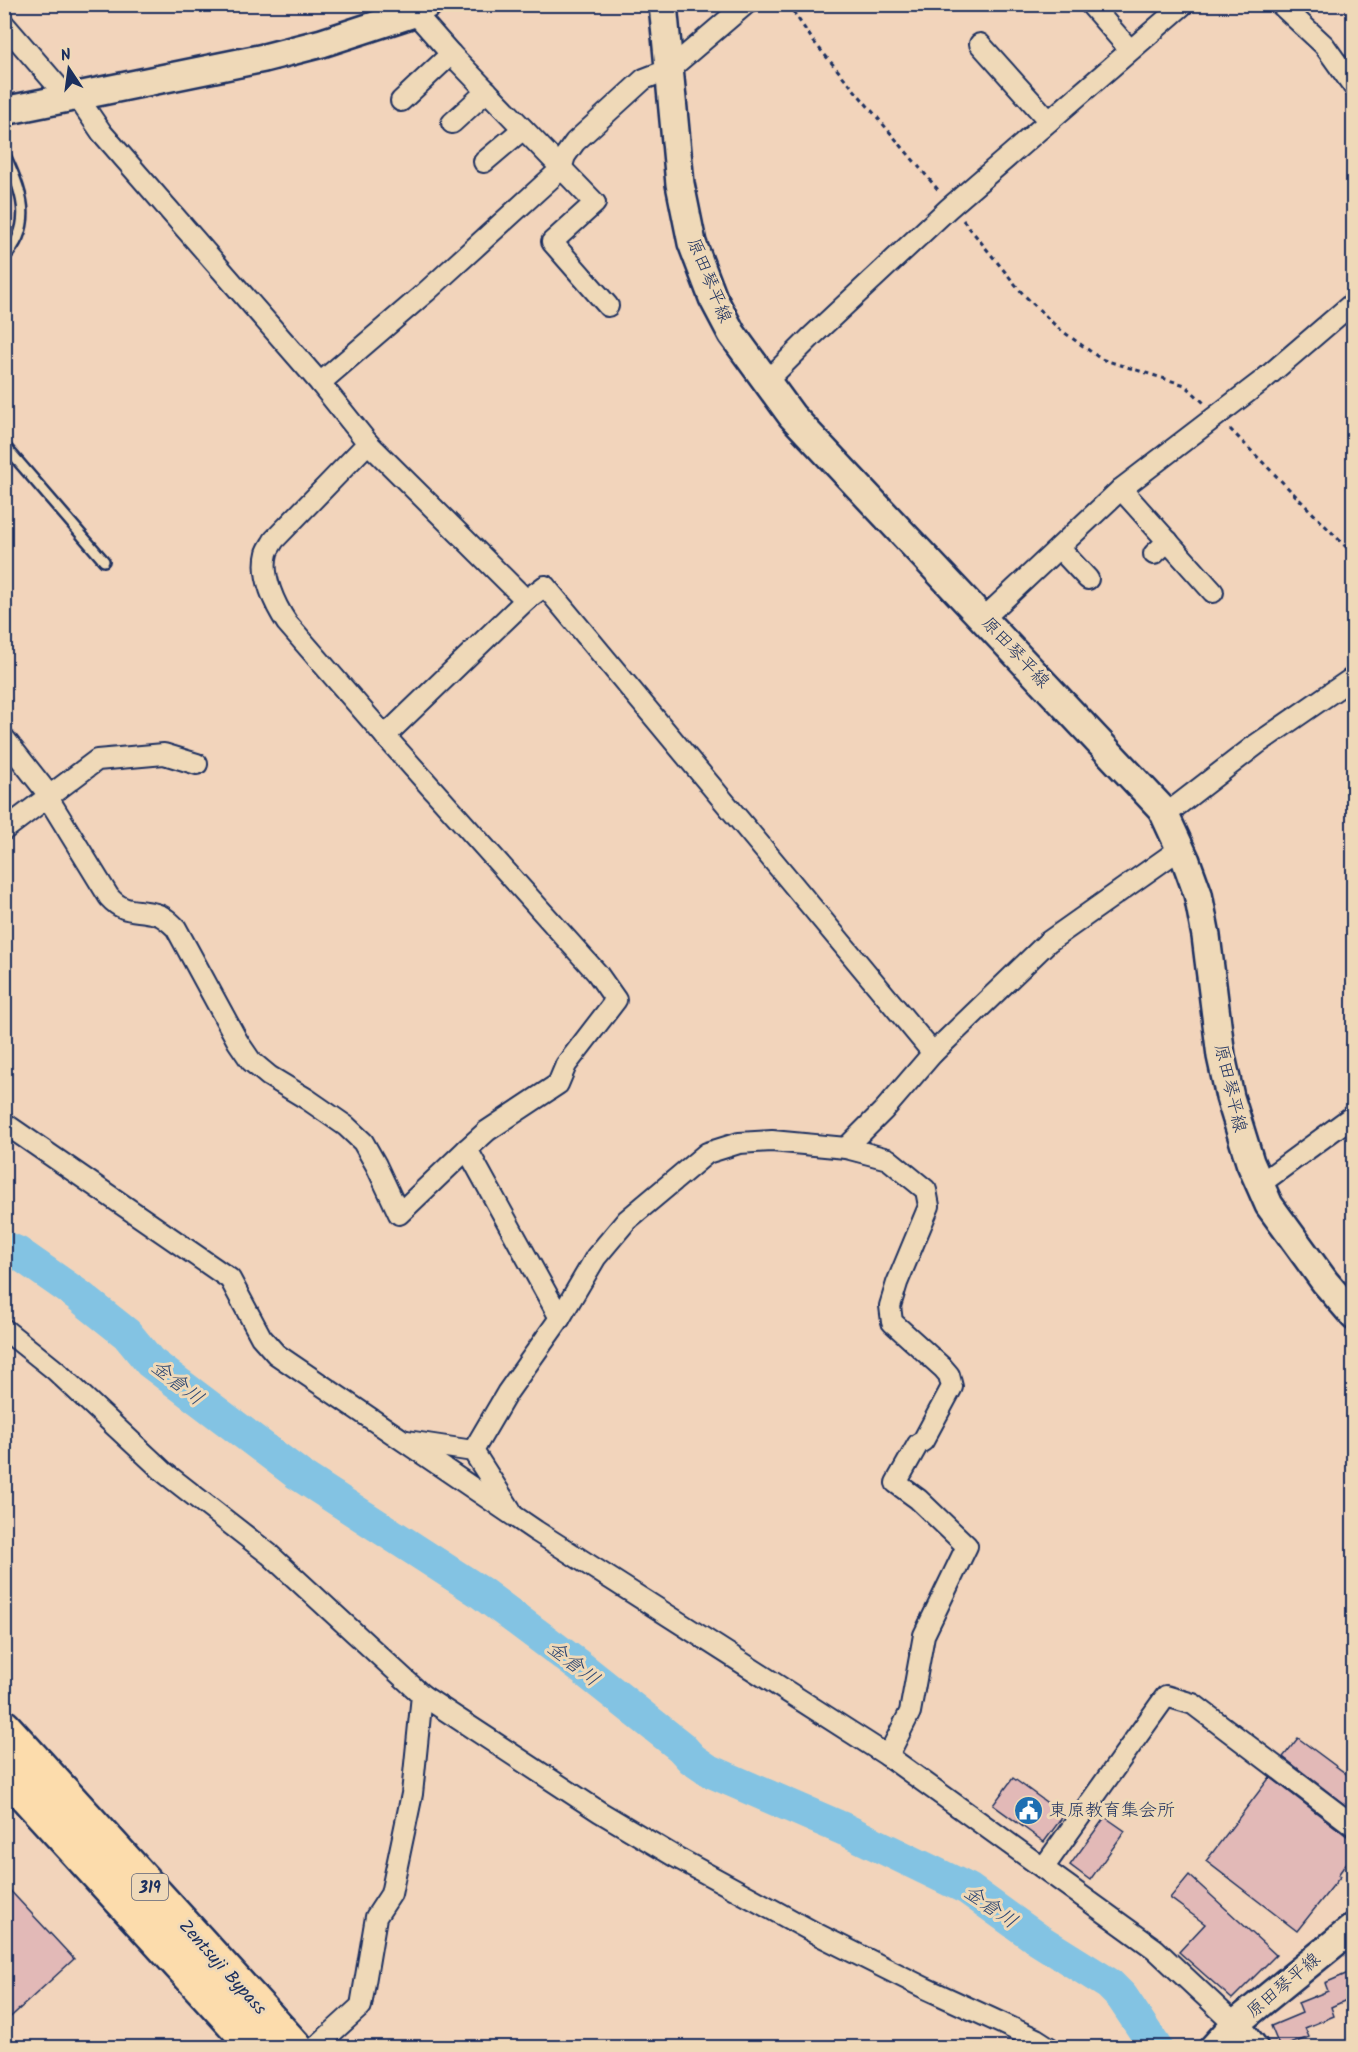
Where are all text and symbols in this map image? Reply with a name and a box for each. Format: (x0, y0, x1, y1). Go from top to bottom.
north arrow (39, 39, 99, 99)
text: N (58, 43, 74, 69)
street label: 原田琴平線 (678, 233, 739, 328)
street label: 原田琴平線 (974, 610, 1056, 696)
street label: 原田琴平線 (1205, 1041, 1254, 1135)
water label: 金倉川 (143, 1352, 210, 1415)
water label: 金倉川 (539, 1633, 606, 1696)
public building icon: 東原教育集会所 (1012, 1794, 1044, 1826)
place label: 東原教育集会所 (1049, 1797, 1175, 1826)
road number: 319 (132, 1874, 168, 1900)
water label: 金倉川 (956, 1877, 1024, 1938)
street label: Zentsuji Bypass (171, 1914, 273, 2023)
street label: 原田琴平線 (1240, 1946, 1328, 2026)

